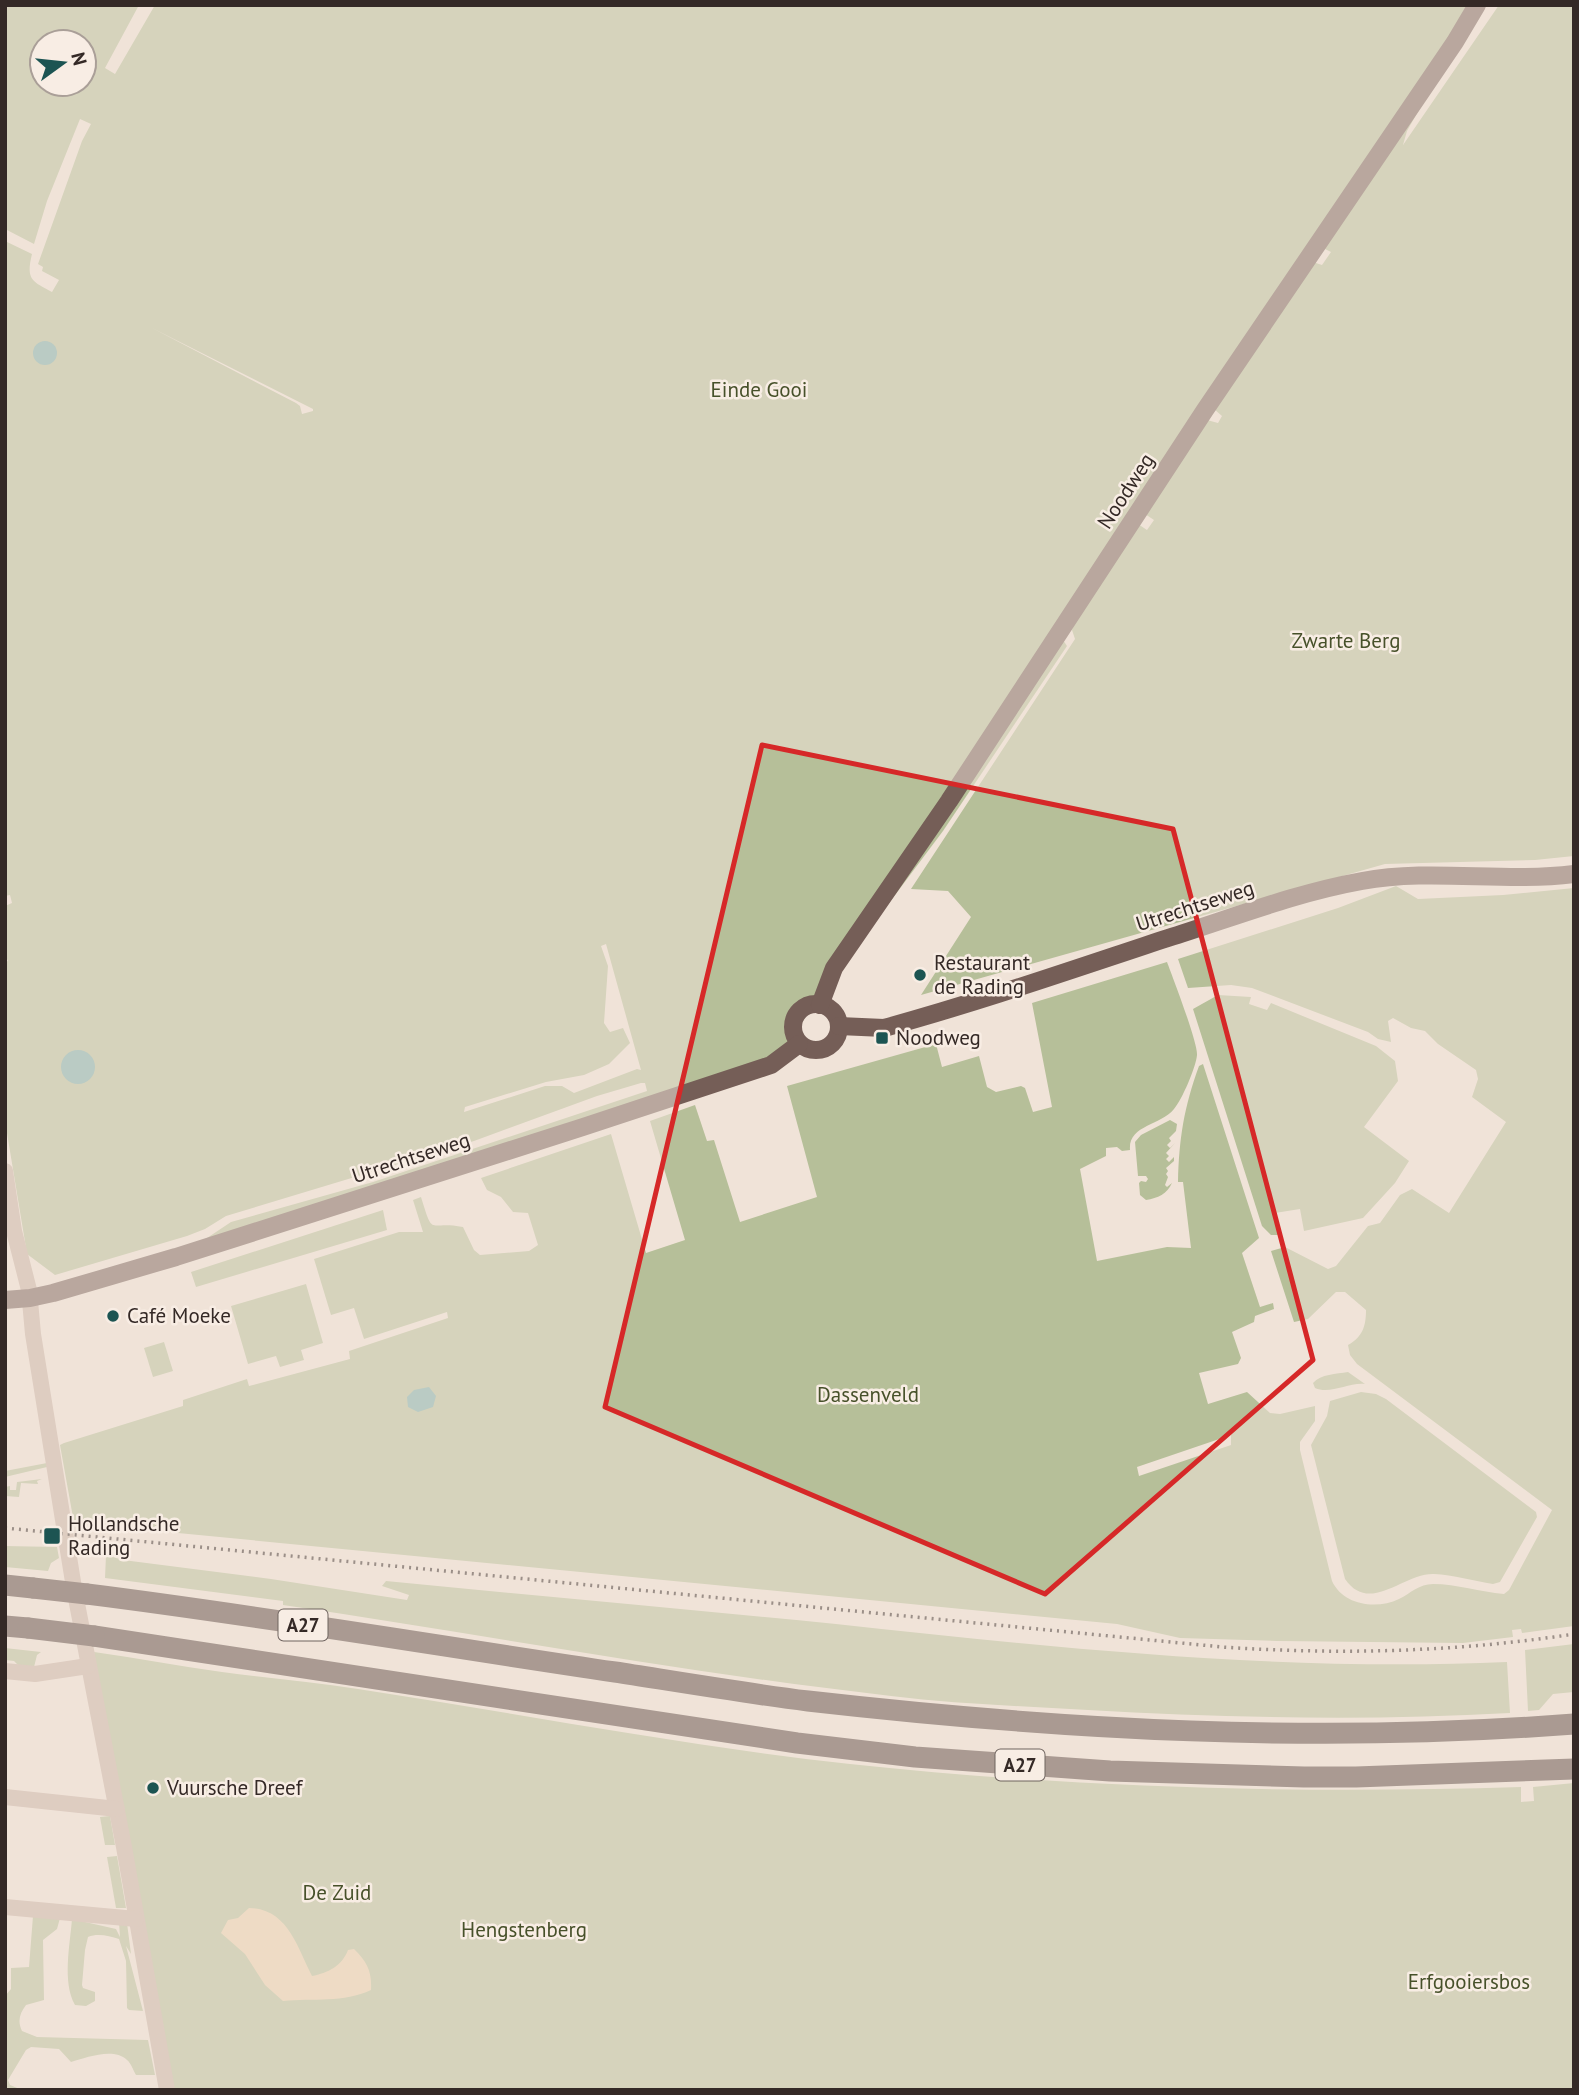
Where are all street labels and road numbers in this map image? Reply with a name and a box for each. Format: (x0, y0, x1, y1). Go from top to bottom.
street label: Noodweg (1091, 448, 1160, 534)
street label: Utrechtseweg (1132, 874, 1257, 937)
street label: Utrechtseweg (348, 1126, 473, 1189)
road number: A27 (278, 1610, 328, 1640)
road number: A27 (996, 1750, 1044, 1780)

